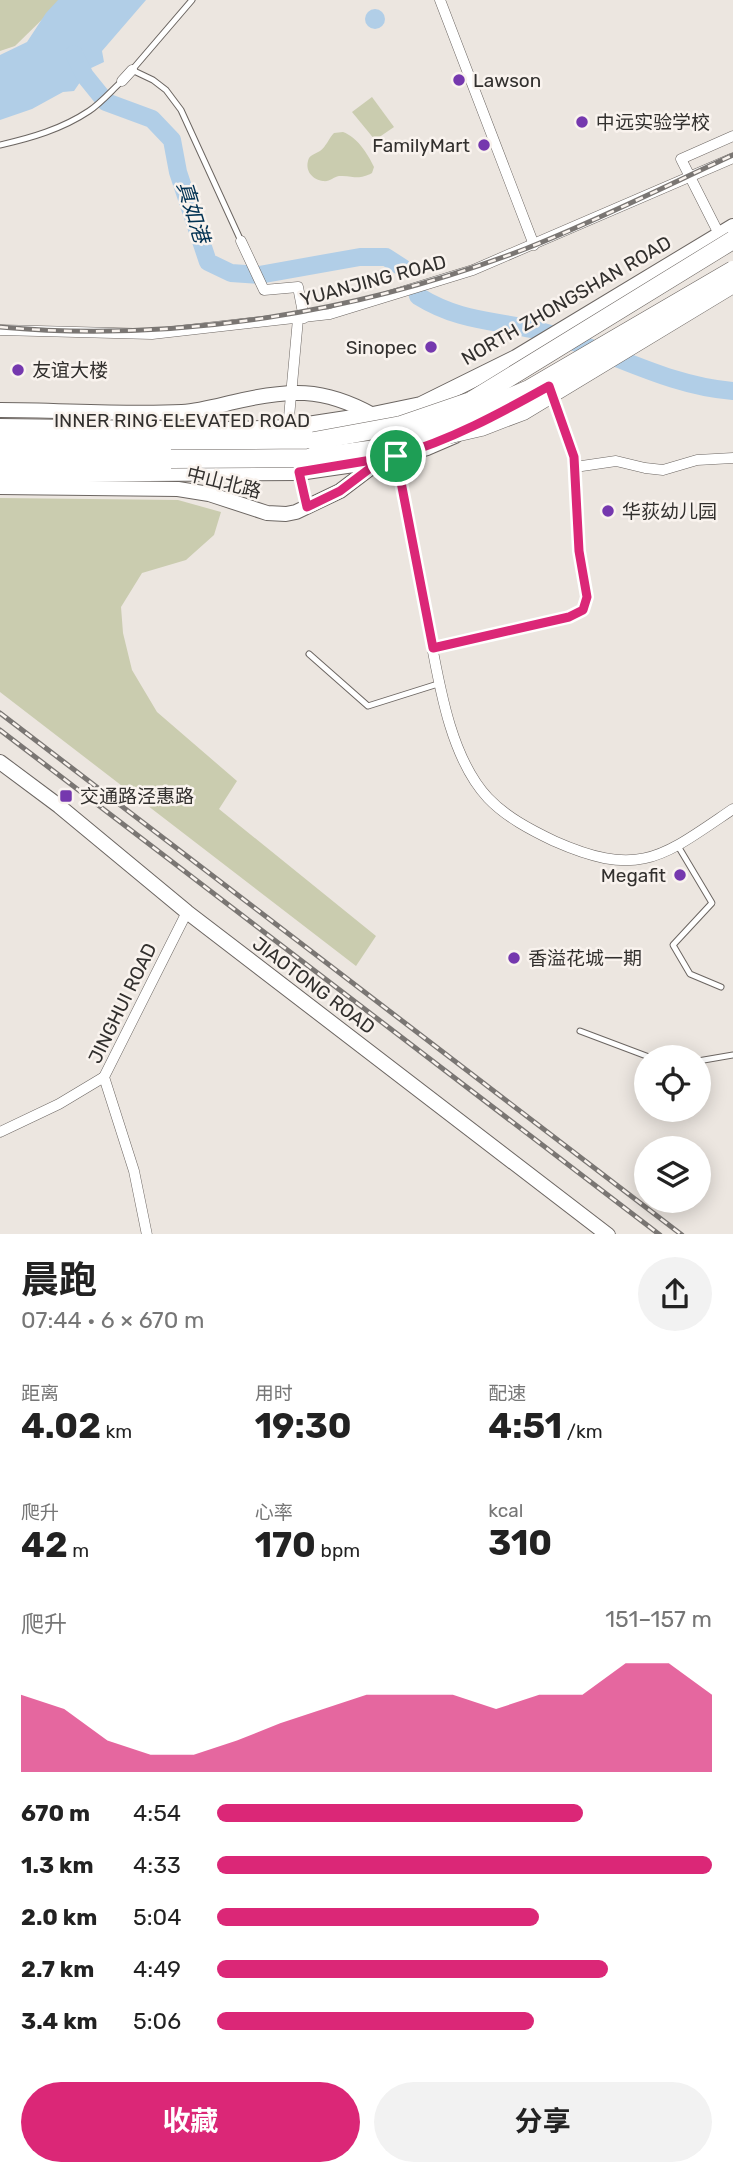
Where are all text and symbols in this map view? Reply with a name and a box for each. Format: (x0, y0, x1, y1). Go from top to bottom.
place label: Lawson (473, 69, 541, 92)
marker: Lawson (451, 72, 467, 88)
place label: 中远实验学校 (596, 111, 710, 134)
marker: 中远实验学校 (574, 114, 590, 130)
place label: FamilyMart (372, 134, 471, 157)
marker: FamilyMart (476, 137, 492, 153)
water label: 真如港 (172, 178, 216, 249)
street label: NORTH ZHONGSHAN ROAD (457, 231, 675, 370)
street label: YUANJING ROAD (298, 250, 449, 311)
place label: Sinopec (346, 336, 417, 359)
marker: Sinopec (423, 339, 439, 355)
place label: 友谊大楼 (32, 359, 108, 382)
marker: 友谊大楼 (10, 362, 26, 378)
street label: INNER RING ELEVATED ROAD (54, 409, 310, 432)
pin (366, 426, 426, 486)
icon: arrive (377, 437, 415, 475)
street label: 中山北路 (184, 462, 264, 503)
place label: 华荻幼儿园 (622, 500, 717, 523)
marker: 华荻幼儿园 (600, 503, 616, 519)
place label: 交通路泾惠路 (80, 785, 194, 808)
marker: 交通路泾惠路 (58, 788, 74, 804)
place label: Megafit (601, 864, 667, 887)
marker: Megafit (672, 867, 688, 883)
street label: JIAOTONG ROAD (248, 932, 380, 1039)
street label: JINGHUI ROAD (83, 939, 161, 1067)
place label: 香溢花城一期 (528, 947, 642, 970)
marker: 香溢花城一期 (506, 950, 522, 966)
map controls (634, 1045, 711, 1213)
button: locate (634, 1045, 711, 1122)
button: layers (634, 1136, 711, 1213)
text: 晨跑 (21, 1257, 97, 1303)
button: share (638, 1257, 712, 1331)
text: 07:44 · 6 × 670 m (21, 1306, 204, 1334)
text: 距离 (21, 1382, 59, 1405)
text: 用时 (255, 1382, 293, 1405)
text: 配速 (488, 1382, 526, 1405)
text: 4.02 (21, 1405, 101, 1447)
text: 19:30 (255, 1405, 352, 1447)
text: 4:51 (488, 1405, 562, 1447)
text: km (101, 1420, 132, 1443)
text: /km (562, 1420, 603, 1443)
text: kcal (488, 1499, 523, 1522)
text: 爬升 (21, 1501, 59, 1524)
text: 心率 (255, 1501, 293, 1524)
text: 310 (488, 1522, 552, 1564)
text: 42 (21, 1524, 68, 1566)
text: 170 (255, 1524, 316, 1566)
text: m (68, 1539, 89, 1562)
text: bpm (316, 1539, 360, 1562)
text: 151–157 m (605, 1605, 712, 1633)
text: 爬升 (21, 1610, 67, 1638)
text: 670 m (21, 1799, 90, 1827)
text: 4:54 (133, 1799, 181, 1827)
text: 1.3 km (21, 1851, 94, 1879)
text: 4:33 (133, 1851, 181, 1879)
text: 2.0 km (21, 1903, 97, 1931)
text: 5:04 (133, 1903, 181, 1931)
text: 2.7 km (21, 1955, 94, 1983)
text: 4:49 (133, 1955, 181, 1983)
text: 3.4 km (21, 2007, 98, 2035)
text: 5:06 (133, 2007, 181, 2035)
button: 收藏 (21, 2082, 360, 2162)
button: 分享 (374, 2082, 712, 2162)

